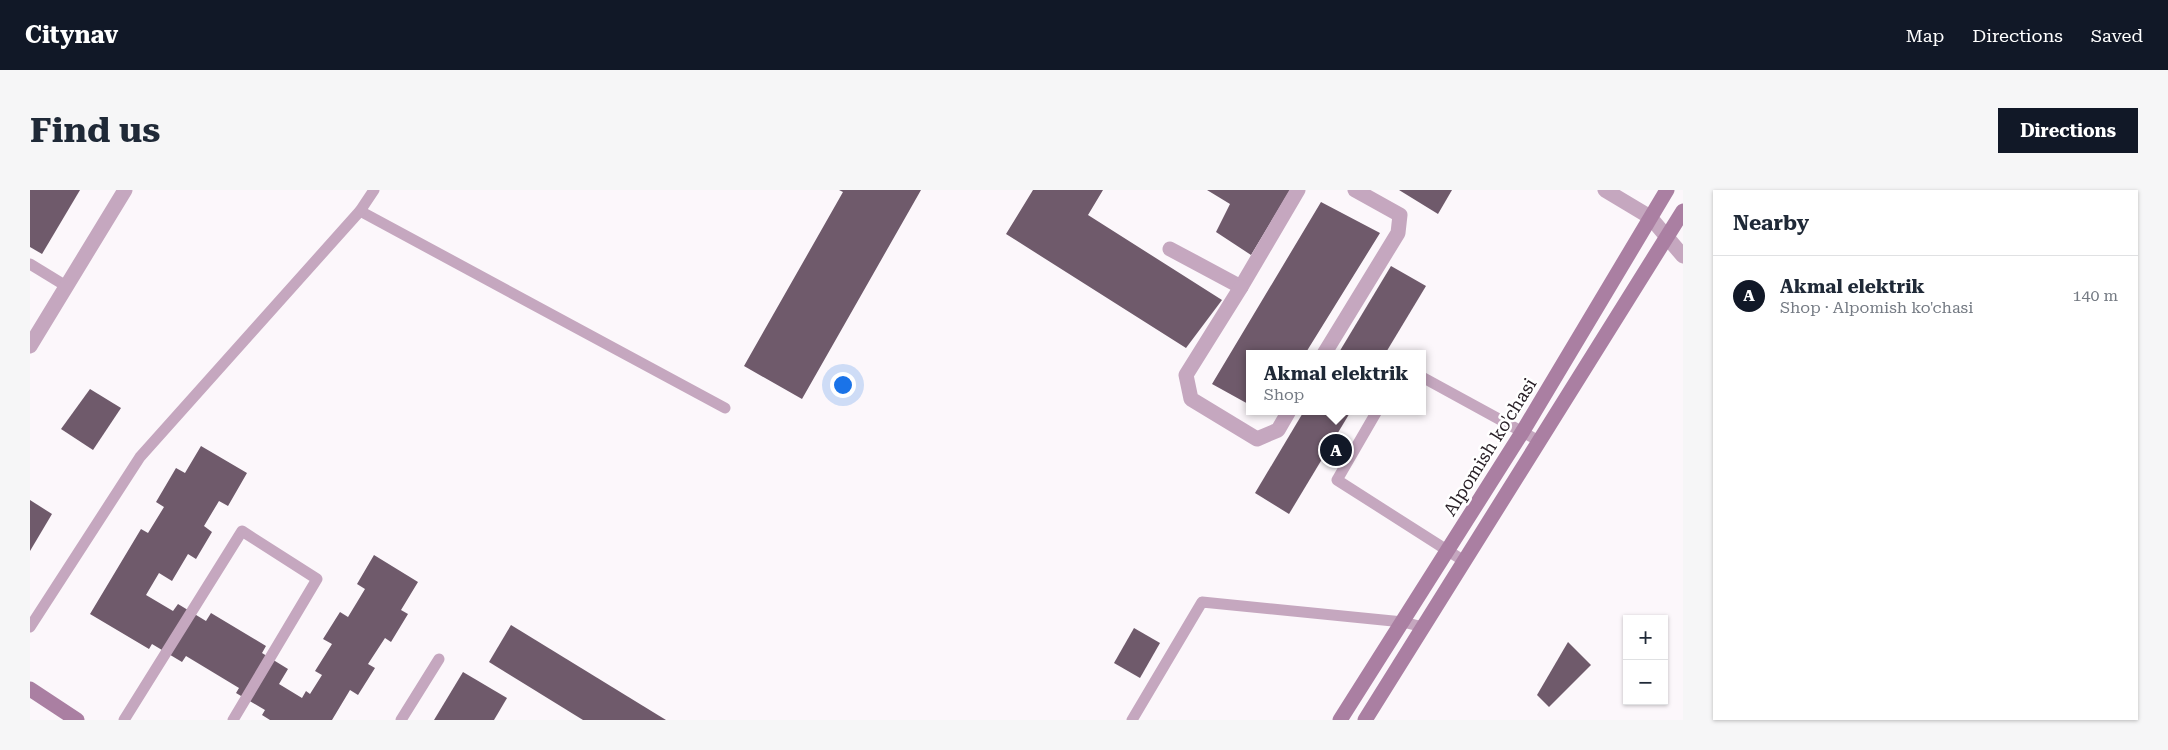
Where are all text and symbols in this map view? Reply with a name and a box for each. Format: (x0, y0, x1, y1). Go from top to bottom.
text: Citynav (25, 21, 118, 49)
text: Map (1906, 25, 1944, 46)
text: Directions (1972, 25, 2063, 46)
text: Saved (2091, 25, 2143, 46)
button: Directions (1998, 108, 2138, 153)
text: Find us (30, 110, 160, 151)
text: Nearby (1733, 211, 1809, 235)
text: Akmal elektrik (1780, 275, 1925, 298)
text: A (1743, 286, 1755, 305)
text: 140 m (2072, 286, 2118, 305)
text: Shop · Alpomish ko'chasi (1780, 298, 1973, 317)
popup (1246, 350, 1426, 415)
text: Akmal elektrik (1264, 362, 1408, 385)
your location (830, 372, 856, 398)
street label: Alpomish ko'chasi (1439, 374, 1541, 519)
text: Shop (1264, 385, 1304, 404)
pin: A (1320, 431, 1352, 469)
map controls (1623, 615, 1668, 705)
button: + (1623, 615, 1668, 660)
button: − (1623, 660, 1668, 705)

